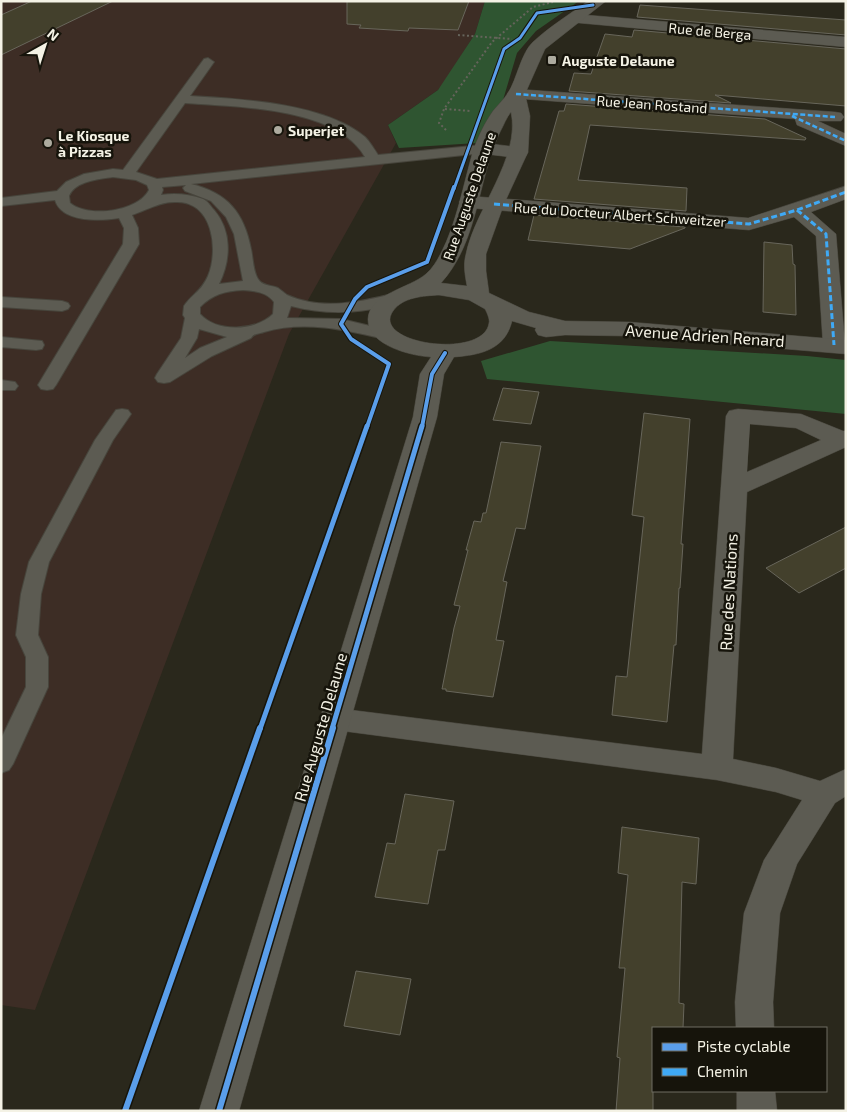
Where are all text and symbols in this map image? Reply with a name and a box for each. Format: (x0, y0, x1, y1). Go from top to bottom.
street label: Rue de Berga (668, 19, 752, 43)
north arrow (20, 20, 70, 70)
text: N (44, 25, 63, 44)
place label: Auguste Delaune (562, 52, 675, 69)
marker: Auguste Delaune (546, 54, 558, 66)
street label: Rue Jean Rostand (596, 92, 708, 116)
place label: Superjet (288, 122, 345, 139)
marker: Superjet (272, 124, 284, 136)
place label: Le Kiosque à Pizzas (58, 127, 129, 160)
street label: Rue Auguste Delaune (439, 130, 499, 262)
marker: Le Kiosque à Pizzas (42, 137, 54, 149)
street label: Rue du Docteur Albert Schweitzer (513, 198, 727, 230)
street label: Avenue Adrien Renard (625, 320, 785, 350)
street label: Rue des Nations (715, 533, 741, 651)
street label: Rue Auguste Delaune (290, 650, 350, 804)
legend (652, 1027, 827, 1092)
text: Piste cyclable (697, 1037, 791, 1055)
text: Chemin (697, 1062, 748, 1080)

